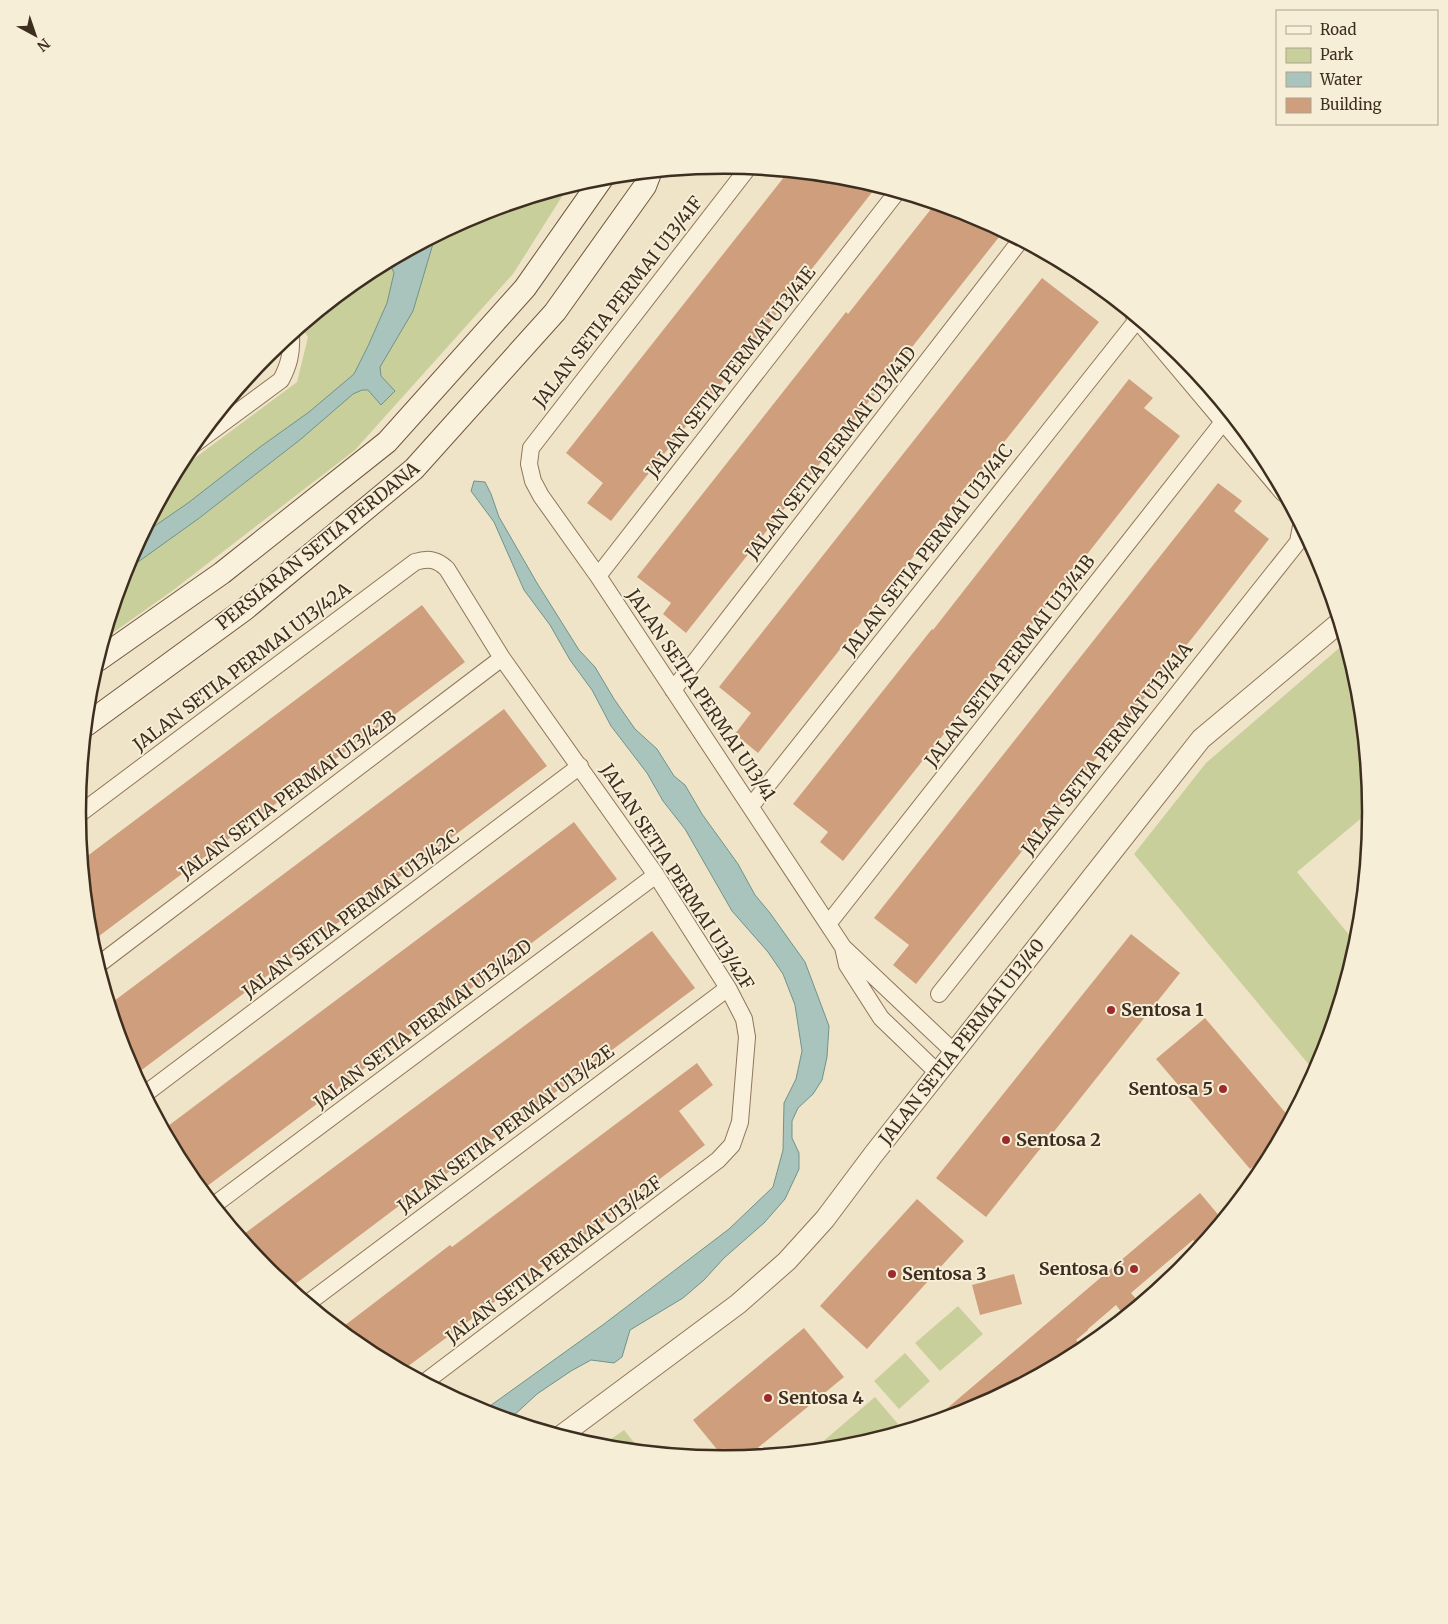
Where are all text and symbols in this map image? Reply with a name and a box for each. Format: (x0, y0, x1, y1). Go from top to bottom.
north arrow (10, 10, 60, 60)
legend (1276, 10, 1438, 125)
text: Road (1320, 20, 1356, 39)
text: N (33, 35, 53, 55)
text: Park (1320, 45, 1354, 64)
text: Water (1319, 70, 1363, 89)
text: Building (1320, 95, 1382, 114)
street label: JALAN SETIA PERMAI U13/41F (527, 192, 707, 413)
street label: JALAN SETIA PERMAI U13/41E (640, 261, 821, 483)
street label: JALAN SETIA PERMAI U13/41D (740, 342, 921, 565)
street label: JALAN SETIA PERMAI U13/41C (837, 439, 1017, 661)
street label: PERSIARAN SETIA PERDANA (211, 456, 424, 635)
street label: JALAN SETIA PERMAI U13/41B (919, 550, 1100, 772)
street label: JALAN SETIA PERMAI U13/42A (128, 577, 355, 757)
street label: JALAN SETIA PERMAI U13/41 (621, 583, 781, 805)
street label: JALAN SETIA PERMAI U13/41A (1016, 637, 1197, 861)
street label: JALAN SETIA PERMAI U13/42B (174, 705, 401, 884)
street label: JALAN SETIA PERMAI U13/42F (595, 759, 759, 994)
street label: JALAN SETIA PERMAI U13/42C (237, 824, 464, 1003)
street label: JALAN SETIA PERMAI U13/42D (308, 934, 536, 1114)
street label: JALAN SETIA PERMAI U13/40 (873, 934, 1049, 1150)
place label: Sentosa 1 (1121, 998, 1204, 1021)
marker: Sentosa 1 (1105, 1004, 1117, 1016)
street label: JALAN SETIA PERMAI U13/42E (392, 1039, 619, 1218)
place label: Sentosa 5 (1128, 1077, 1213, 1100)
marker: Sentosa 5 (1217, 1083, 1229, 1095)
place label: Sentosa 2 (1016, 1128, 1101, 1151)
marker: Sentosa 2 (1000, 1134, 1012, 1146)
street label: JALAN SETIA PERMAI U13/42F (440, 1171, 666, 1349)
place label: Sentosa 6 (1039, 1257, 1124, 1280)
place label: Sentosa 3 (902, 1262, 987, 1285)
marker: Sentosa 6 (1128, 1263, 1140, 1275)
marker: Sentosa 3 (886, 1268, 898, 1280)
place label: Sentosa 4 (778, 1386, 864, 1409)
marker: Sentosa 4 (762, 1392, 774, 1404)

